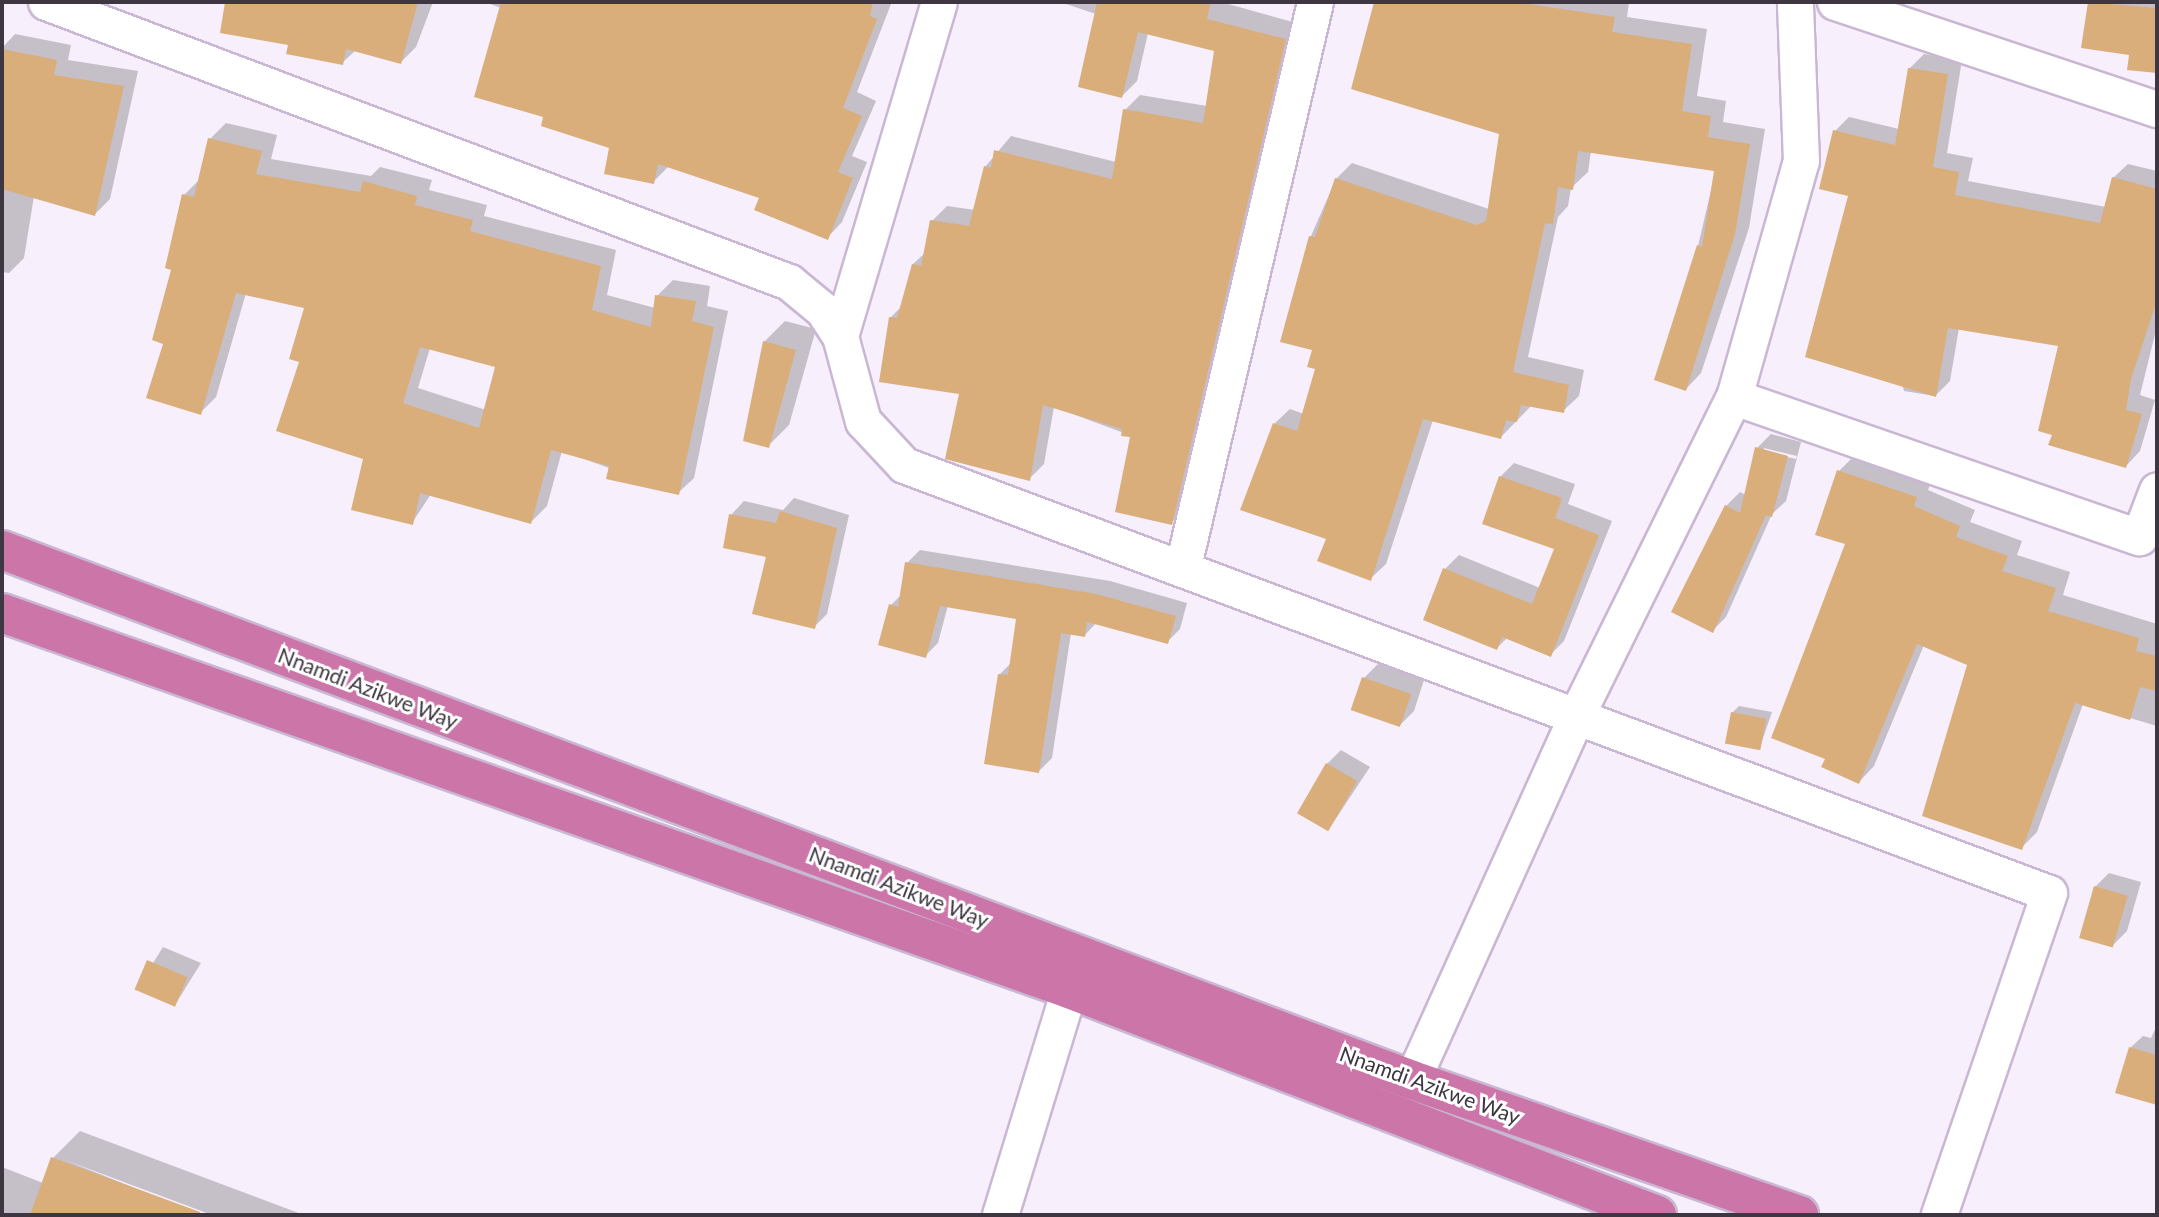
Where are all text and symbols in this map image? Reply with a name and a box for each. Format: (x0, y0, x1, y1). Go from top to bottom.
street label: Nnamdi Azikwe Way (274, 642, 462, 734)
street label: Nnamdi Azikwe Way (805, 841, 993, 933)
street label: Nnamdi Azikwe Way (1336, 1040, 1524, 1130)

